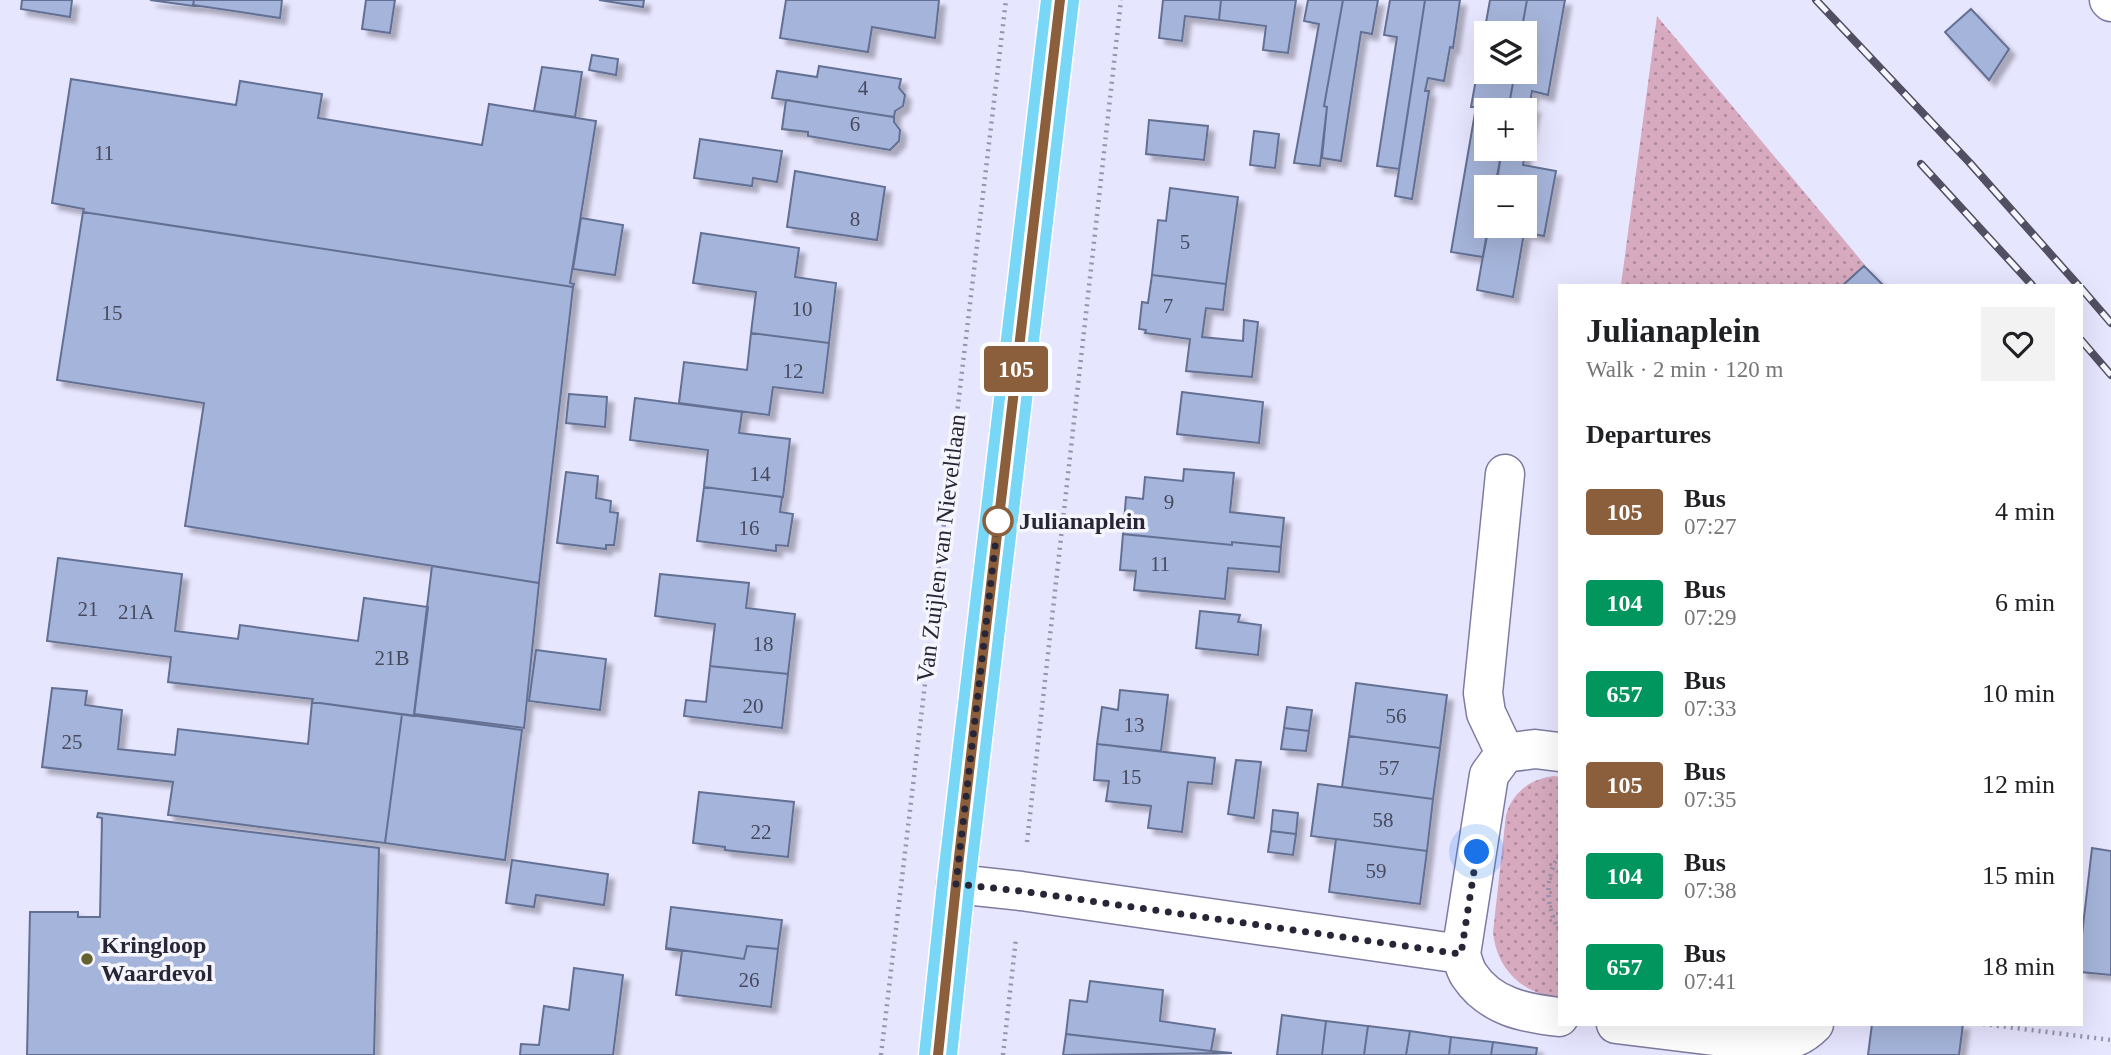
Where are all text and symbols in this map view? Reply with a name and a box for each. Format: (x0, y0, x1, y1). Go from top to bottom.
map controls (1474, 21, 1537, 238)
button: layers (1474, 21, 1537, 84)
house number: 4 (858, 76, 869, 100)
button: + (1474, 98, 1537, 161)
house number: 6 (850, 112, 860, 136)
house number: 11 (94, 141, 114, 165)
button: − (1474, 175, 1537, 238)
house number: 8 (850, 207, 860, 231)
house number: 5 (1180, 230, 1190, 254)
house number: 7 (1163, 294, 1173, 318)
house number: 10 (792, 297, 813, 321)
house number: 15 (102, 301, 123, 325)
button: heart (1981, 307, 2055, 381)
text: Julianaplein (1586, 313, 1760, 349)
line badge: 105 (976, 346, 1056, 392)
text: 105 (998, 356, 1034, 382)
text: Walk · 2 min · 120 m (1586, 357, 1783, 382)
house number: 12 (783, 359, 804, 383)
street label: Van Zuijlen van Nieveltlaan (912, 412, 970, 684)
text: Departures (1586, 420, 1711, 449)
house number: 14 (750, 462, 771, 486)
text: Bus (1684, 484, 1726, 513)
house number: 9 (1164, 490, 1174, 514)
text: 4 min (1995, 497, 2055, 526)
text: 105 (1607, 499, 1643, 525)
marker: Julianaplein (983, 506, 1013, 536)
place label: Julianaplein (1019, 508, 1146, 534)
text: 07:27 (1684, 514, 1736, 539)
house number: 16 (739, 516, 760, 540)
house number: 11 (1150, 552, 1170, 576)
text: Bus (1684, 575, 1726, 604)
text: 6 min (1995, 588, 2055, 617)
text: 104 (1607, 590, 1643, 616)
house number: 21 (78, 597, 99, 621)
house number: 21A (118, 600, 155, 624)
text: 07:29 (1684, 605, 1736, 630)
house number: 18 (753, 632, 774, 656)
house number: 21B (374, 646, 410, 670)
text: Bus (1684, 666, 1726, 695)
text: 10 min (1982, 679, 2055, 708)
text: 657 (1607, 681, 1643, 707)
house number: 20 (743, 694, 764, 718)
text: 07:33 (1684, 696, 1736, 721)
house number: 56 (1386, 704, 1407, 728)
house number: 13 (1124, 713, 1145, 737)
house number: 25 (62, 730, 83, 754)
house number: 57 (1379, 756, 1400, 780)
text: Bus (1684, 757, 1726, 786)
house number: 15 (1121, 765, 1142, 789)
text: 12 min (1982, 770, 2055, 799)
text: 105 (1607, 772, 1643, 798)
text: 07:35 (1684, 787, 1736, 812)
house number: 58 (1373, 808, 1394, 832)
house number: 22 (751, 820, 772, 844)
your location (1459, 834, 1494, 869)
text: Bus (1684, 848, 1726, 877)
house number: 59 (1366, 859, 1387, 883)
text: 15 min (1982, 861, 2055, 890)
text: 104 (1607, 863, 1643, 889)
text: 07:38 (1684, 878, 1736, 903)
place label: Kringloop Waardevol (101, 932, 213, 986)
text: Bus (1684, 939, 1726, 968)
marker: Kringloop Waardevol (79, 951, 95, 967)
text: 18 min (1982, 952, 2055, 981)
text: 657 (1607, 954, 1643, 980)
house number: 26 (739, 968, 760, 992)
text: 07:41 (1684, 969, 1736, 994)

